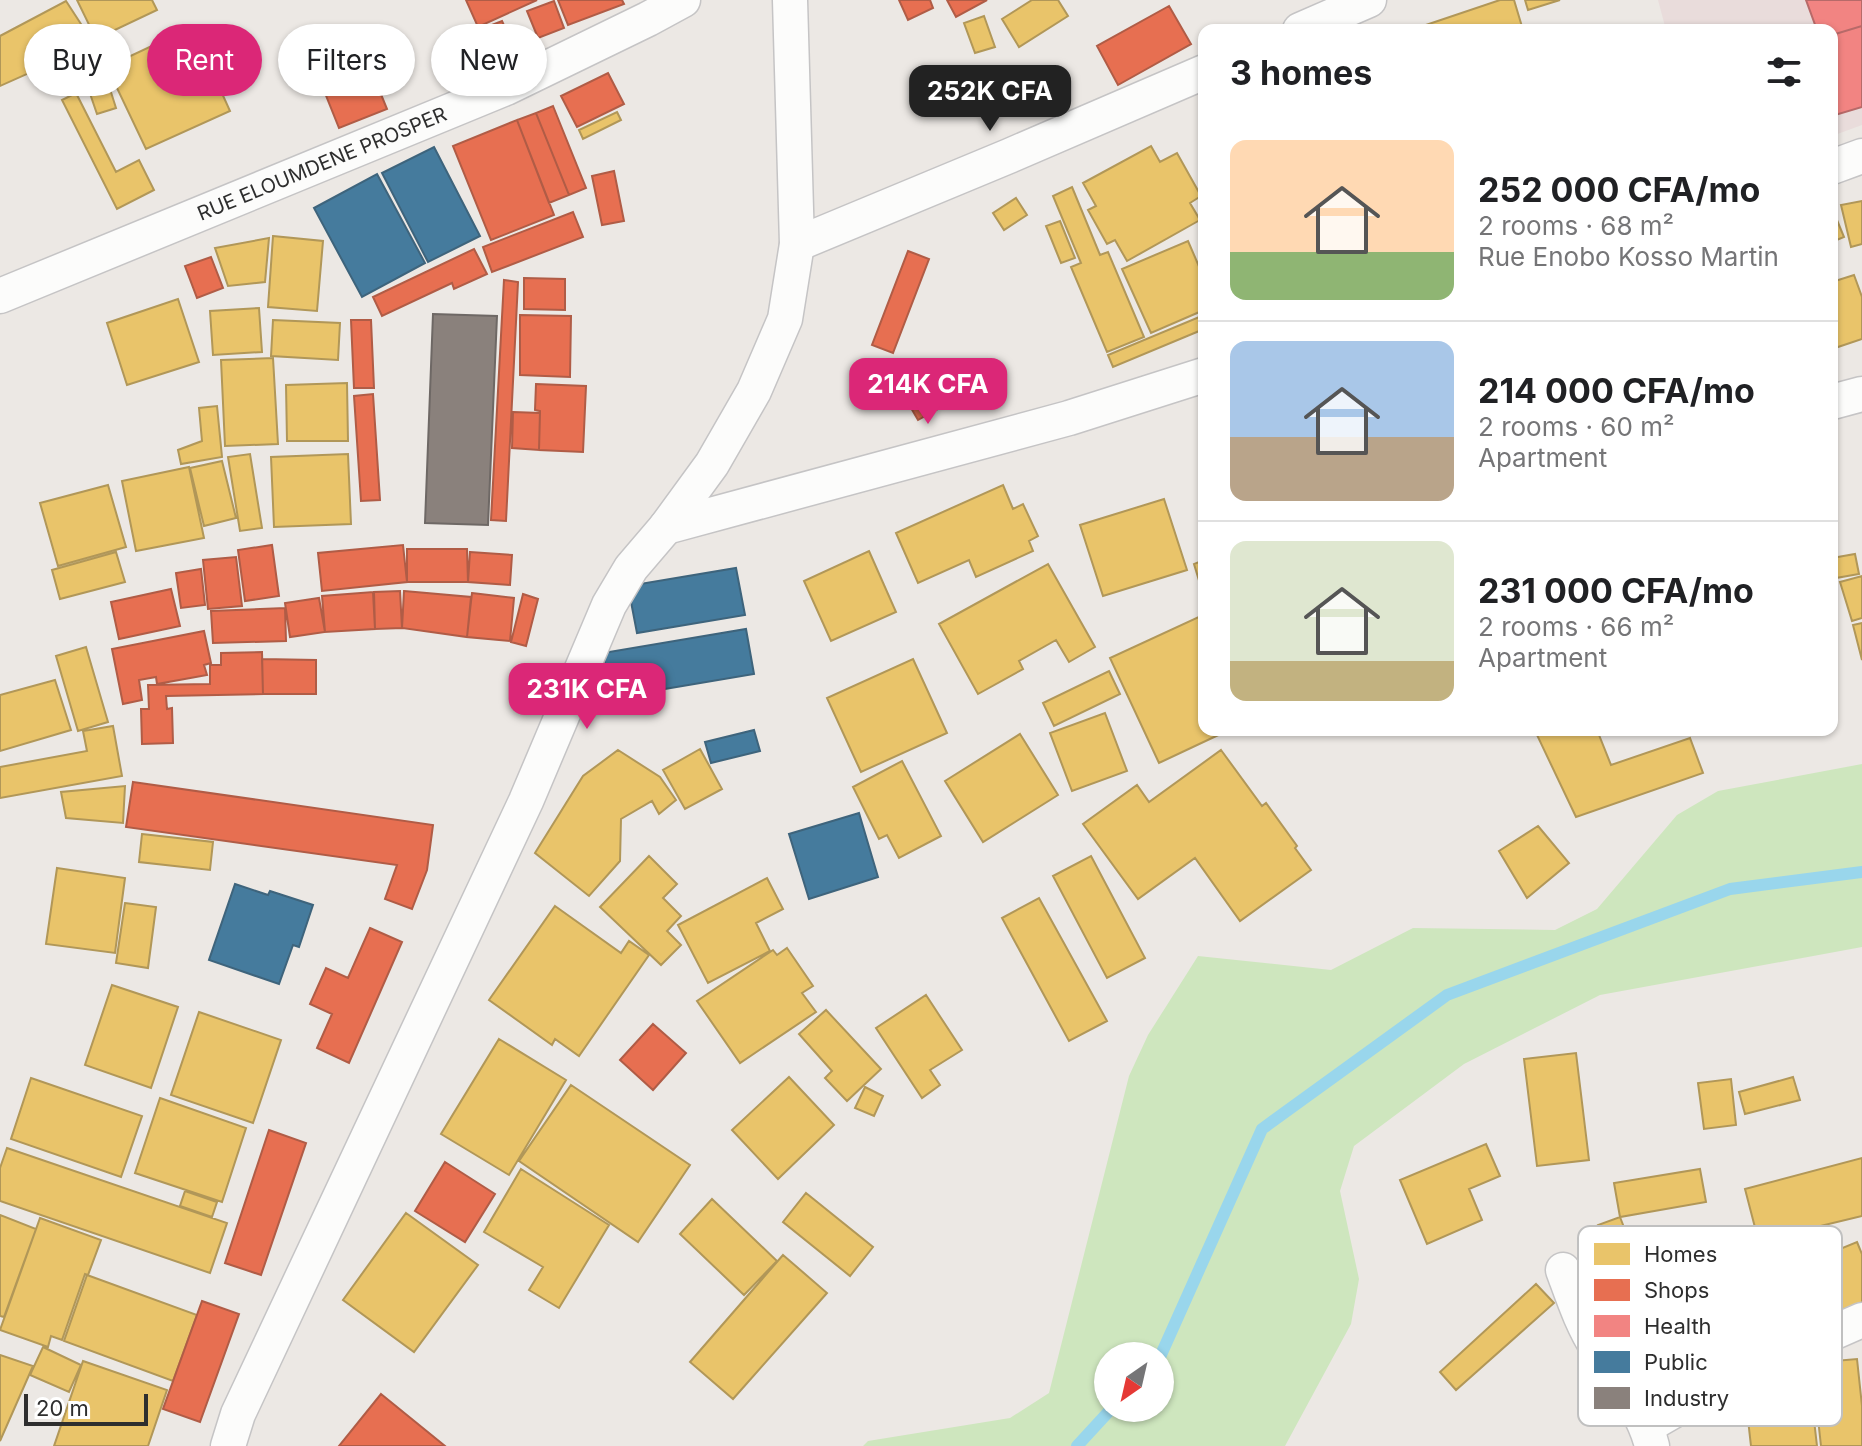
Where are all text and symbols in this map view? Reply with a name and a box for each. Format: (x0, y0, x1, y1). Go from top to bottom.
chip: Buy (24, 24, 131, 96)
chip: Rent (147, 24, 262, 96)
chip: Filters (278, 24, 415, 96)
chip: New (431, 24, 547, 96)
icon: filters (1762, 50, 1806, 94)
text: 3 homes (1230, 52, 1372, 93)
pin: 252K CFA (907, 65, 1073, 133)
text: 252K CFA (927, 75, 1053, 106)
street label: RUE ELOUMDENE PROSPER (194, 102, 450, 226)
text: 252 000 CFA/mo (1478, 169, 1760, 210)
icon: home (1294, 172, 1390, 268)
text: 2 rooms · 68 m² (1478, 210, 1674, 241)
text: Rue Enobo Kosso Martin (1478, 241, 1779, 272)
pin: 214K CFA (845, 358, 1011, 426)
text: 214K CFA (867, 368, 989, 399)
text: 214 000 CFA/mo (1478, 370, 1755, 411)
icon: home (1294, 373, 1390, 469)
text: 2 rooms · 60 m² (1478, 411, 1674, 442)
text: Apartment (1478, 442, 1607, 473)
text: 231 000 CFA/mo (1478, 570, 1754, 611)
icon: home (1294, 573, 1390, 669)
text: 2 rooms · 66 m² (1478, 611, 1674, 642)
text: Apartment (1478, 642, 1607, 673)
pin: 231K CFA (504, 663, 670, 731)
text: 231K CFA (527, 673, 647, 704)
legend (1578, 1226, 1842, 1426)
text: Homes (1644, 1241, 1717, 1267)
text: Shops (1644, 1277, 1709, 1303)
text: Health (1644, 1313, 1712, 1339)
north arrow (1094, 1342, 1174, 1422)
map controls (1094, 1342, 1174, 1422)
text: Public (1644, 1349, 1708, 1375)
text: Industry (1644, 1385, 1729, 1411)
scale bar (24, 1390, 148, 1426)
text: 20 m (36, 1395, 89, 1421)

